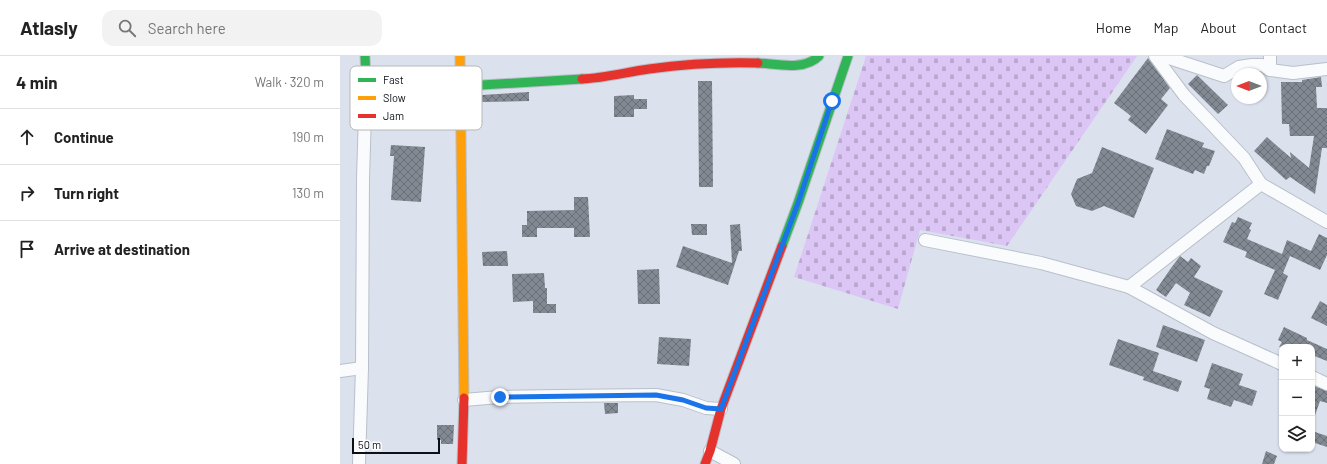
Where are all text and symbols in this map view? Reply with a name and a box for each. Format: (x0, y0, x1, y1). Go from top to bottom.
search box (102, 10, 382, 46)
text: Atlasly (20, 16, 78, 39)
icon: search (116, 17, 138, 39)
text: Search here (148, 19, 226, 37)
text: Home (1096, 19, 1132, 36)
text: Map (1154, 19, 1178, 36)
text: About (1200, 19, 1237, 36)
text: Contact (1259, 19, 1307, 36)
legend (350, 66, 482, 130)
north arrow (1231, 68, 1267, 104)
text: 4 min (16, 72, 58, 92)
text: Fast (383, 73, 404, 86)
text: Walk · 320 m (255, 74, 324, 90)
text: Slow (383, 91, 406, 104)
route start (823, 92, 841, 110)
text: Jam (383, 109, 404, 122)
icon: ahead (16, 126, 38, 148)
text: Continue (54, 128, 114, 146)
text: 190 m (292, 129, 324, 145)
icon: right (16, 182, 38, 204)
text: Turn right (54, 184, 119, 202)
text: 130 m (292, 185, 324, 201)
icon: arrive (16, 238, 38, 260)
text: Arrive at destination (54, 240, 190, 258)
map controls (1279, 344, 1315, 452)
button: + (1279, 344, 1315, 380)
button: − (1279, 380, 1315, 416)
route end (491, 388, 509, 406)
button: layers (1279, 416, 1315, 452)
scale bar (352, 436, 440, 455)
text: 50 m (358, 438, 381, 451)

